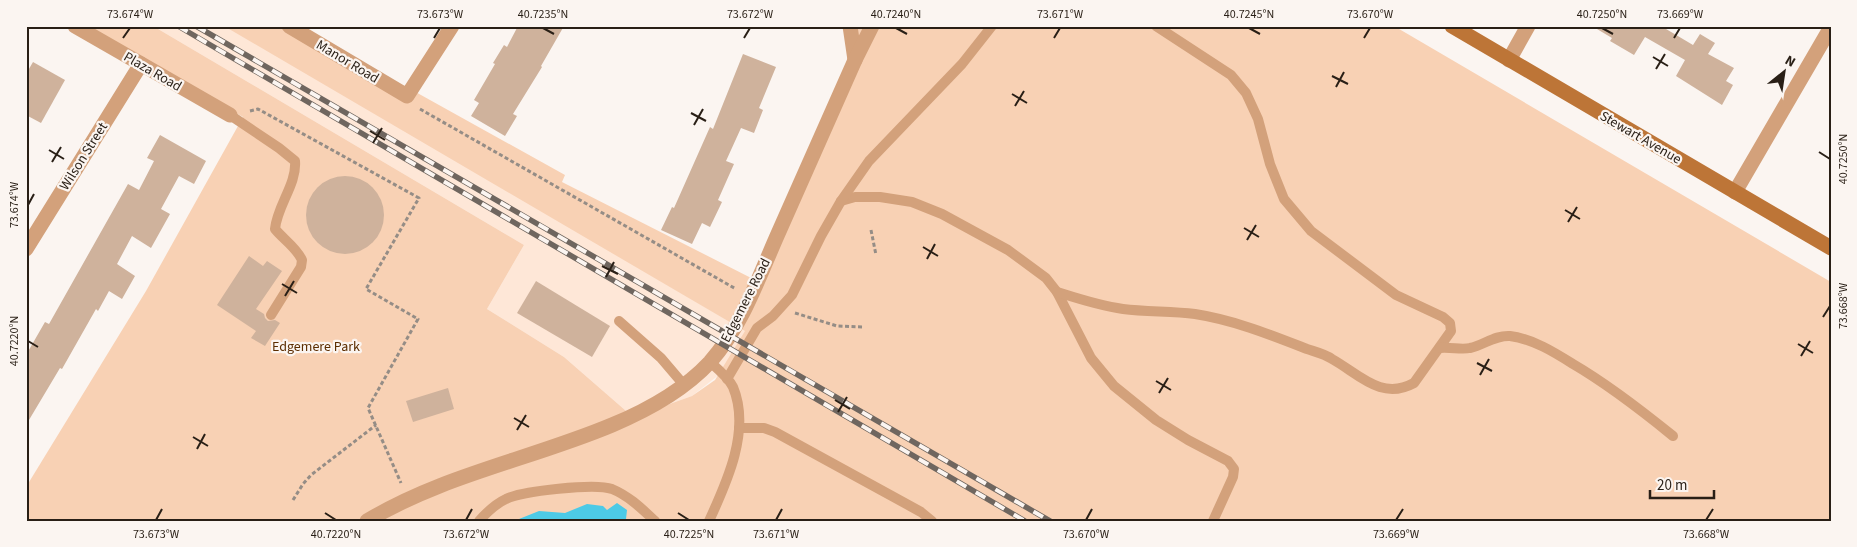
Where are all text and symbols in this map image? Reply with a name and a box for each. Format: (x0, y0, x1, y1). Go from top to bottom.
text: 73.674°W (107, 6, 154, 23)
text: 73.673°W (417, 6, 464, 23)
text: 40.7235°N (518, 6, 568, 23)
text: 73.672°W (727, 6, 774, 23)
text: 40.7240°N (871, 6, 921, 23)
text: 73.671°W (1037, 6, 1084, 23)
text: 40.7245°N (1224, 6, 1274, 23)
text: 73.670°W (1347, 6, 1394, 23)
text: 40.7250°N (1577, 6, 1627, 23)
text: 73.669°W (1657, 6, 1704, 23)
street label: Manor Road (312, 35, 383, 89)
street label: Plaza Road (120, 47, 185, 97)
north arrow (1760, 48, 1810, 98)
text: N (1781, 51, 1799, 73)
street label: Stewart Avenue (1596, 106, 1685, 169)
street label: Wilson Street (55, 118, 113, 194)
text: 40.7250°N (1835, 134, 1852, 184)
text: 73.674°W (6, 181, 23, 228)
street label: Edgemere Road (716, 255, 776, 346)
text: 73.668°W (1835, 282, 1852, 329)
text: 40.7220°N (6, 316, 23, 366)
park label: Edgemere Park (272, 337, 360, 357)
scale bar (1650, 467, 1713, 499)
text: 20 m (1657, 475, 1687, 496)
text: 73.673°W (133, 526, 180, 543)
text: 40.7220°N (311, 526, 361, 543)
text: 73.672°W (443, 526, 490, 543)
text: 40.7225°N (664, 526, 714, 543)
text: 73.671°W (753, 526, 800, 543)
text: 73.670°W (1063, 526, 1110, 543)
text: 73.669°W (1373, 526, 1420, 543)
text: 73.668°W (1683, 526, 1730, 543)

